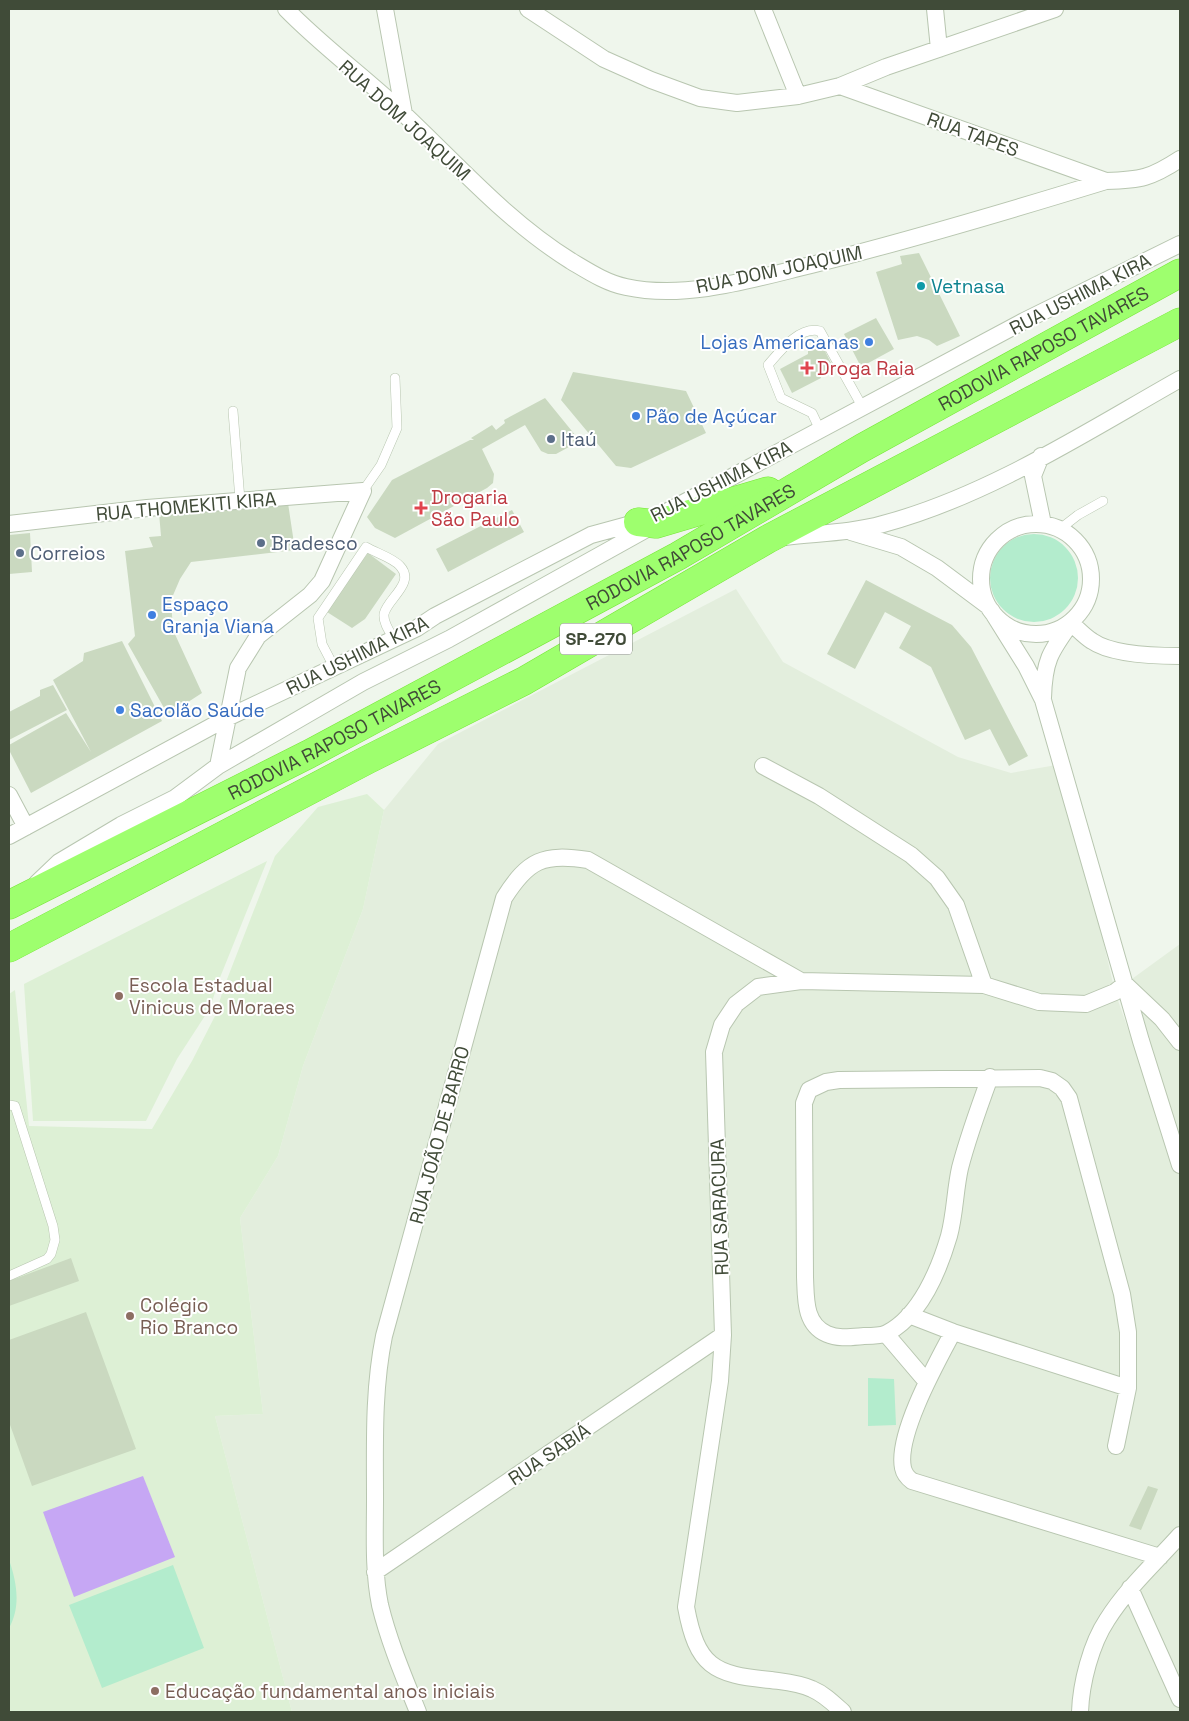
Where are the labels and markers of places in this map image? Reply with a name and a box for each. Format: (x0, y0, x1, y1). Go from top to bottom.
place label: Vetnasa (931, 274, 1005, 299)
marker: Vetnasa (915, 280, 927, 292)
place label: Lojas Americanas (701, 330, 859, 355)
marker: Lojas Americanas (863, 336, 875, 348)
place label: Droga Raia (817, 356, 915, 381)
marker: Droga Raia (801, 362, 813, 374)
place label: Pão de Açúcar (646, 404, 777, 429)
marker: Pão de Açúcar (630, 410, 642, 422)
place label: Itaú (561, 427, 597, 452)
marker: Itaú (545, 433, 557, 445)
place label: Drogaria São Paulo (431, 485, 520, 532)
marker: Drogaria São Paulo (415, 502, 427, 514)
place label: Bradesco (271, 531, 358, 556)
marker: Bradesco (255, 537, 267, 549)
place label: Correios (30, 541, 106, 566)
marker: Correios (14, 547, 26, 559)
place label: Espaço Granja Viana (162, 592, 274, 639)
marker: Espaço Granja Viana (146, 609, 158, 621)
place label: Sacolão Saúde (130, 698, 265, 723)
marker: Sacolão Saúde (114, 704, 126, 716)
place label: Escola Estadual Vinicus de Moraes (129, 973, 295, 1020)
marker: Escola Estadual Vinicus de Moraes (113, 990, 125, 1002)
place label: Colégio Rio Branco (140, 1293, 238, 1340)
marker: Colégio Rio Branco (124, 1310, 136, 1322)
place label: Educação fundamental anos iniciais (165, 1679, 495, 1704)
marker: Educação fundamental anos iniciais (149, 1685, 161, 1697)

